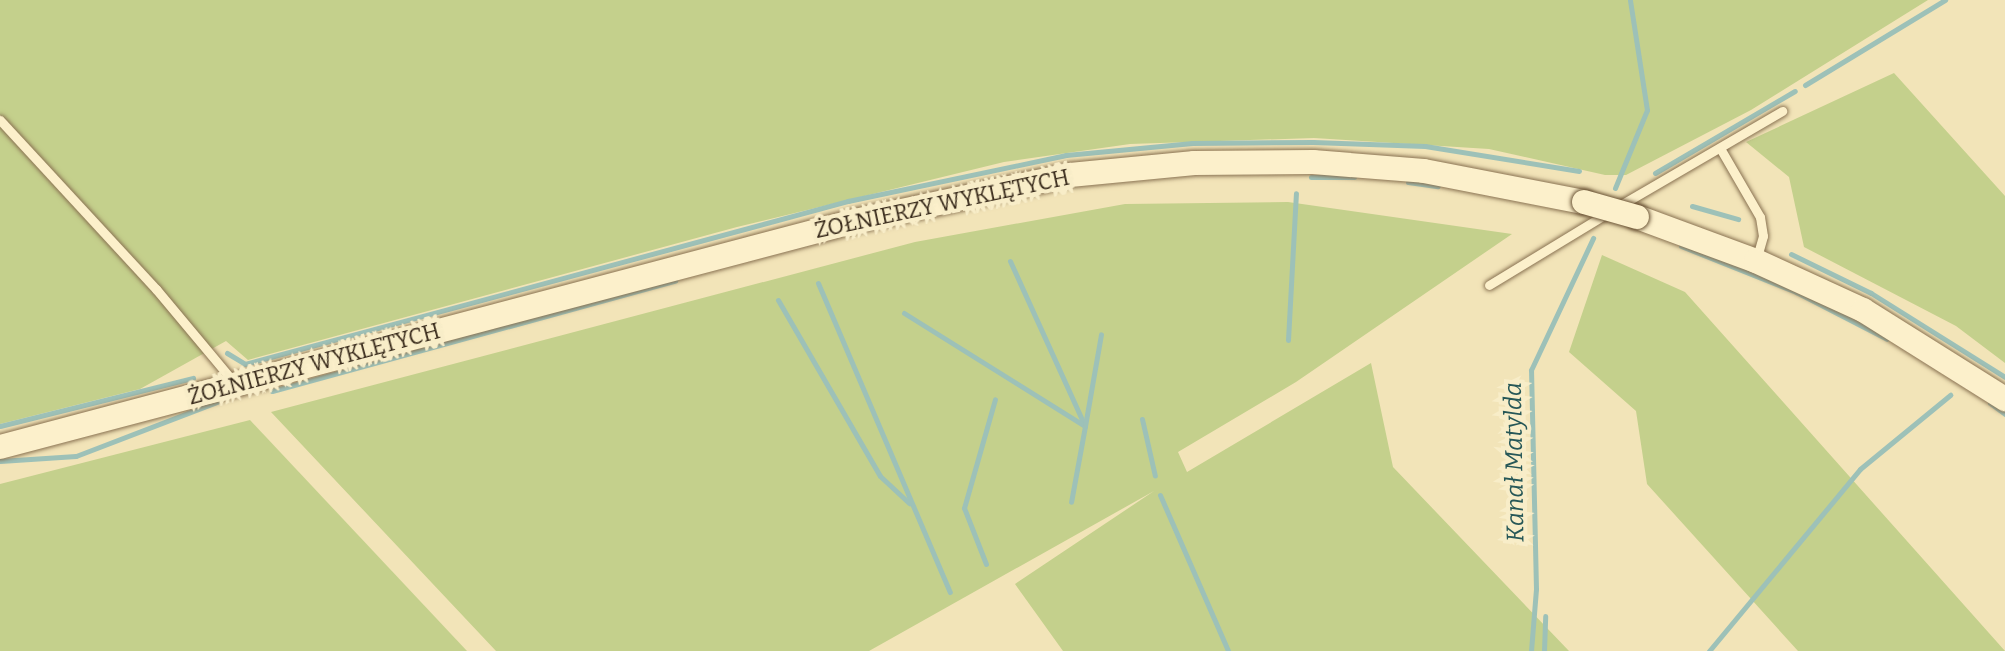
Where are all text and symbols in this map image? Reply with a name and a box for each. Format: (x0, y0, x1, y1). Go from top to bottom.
street label: ŻOŁNIERZY WYKLĘTYCH (812, 164, 1072, 244)
street label: ŻOŁNIERZY WYKLĘTYCH (185, 318, 443, 410)
water label: Kanał Matylda (1499, 382, 1531, 542)

